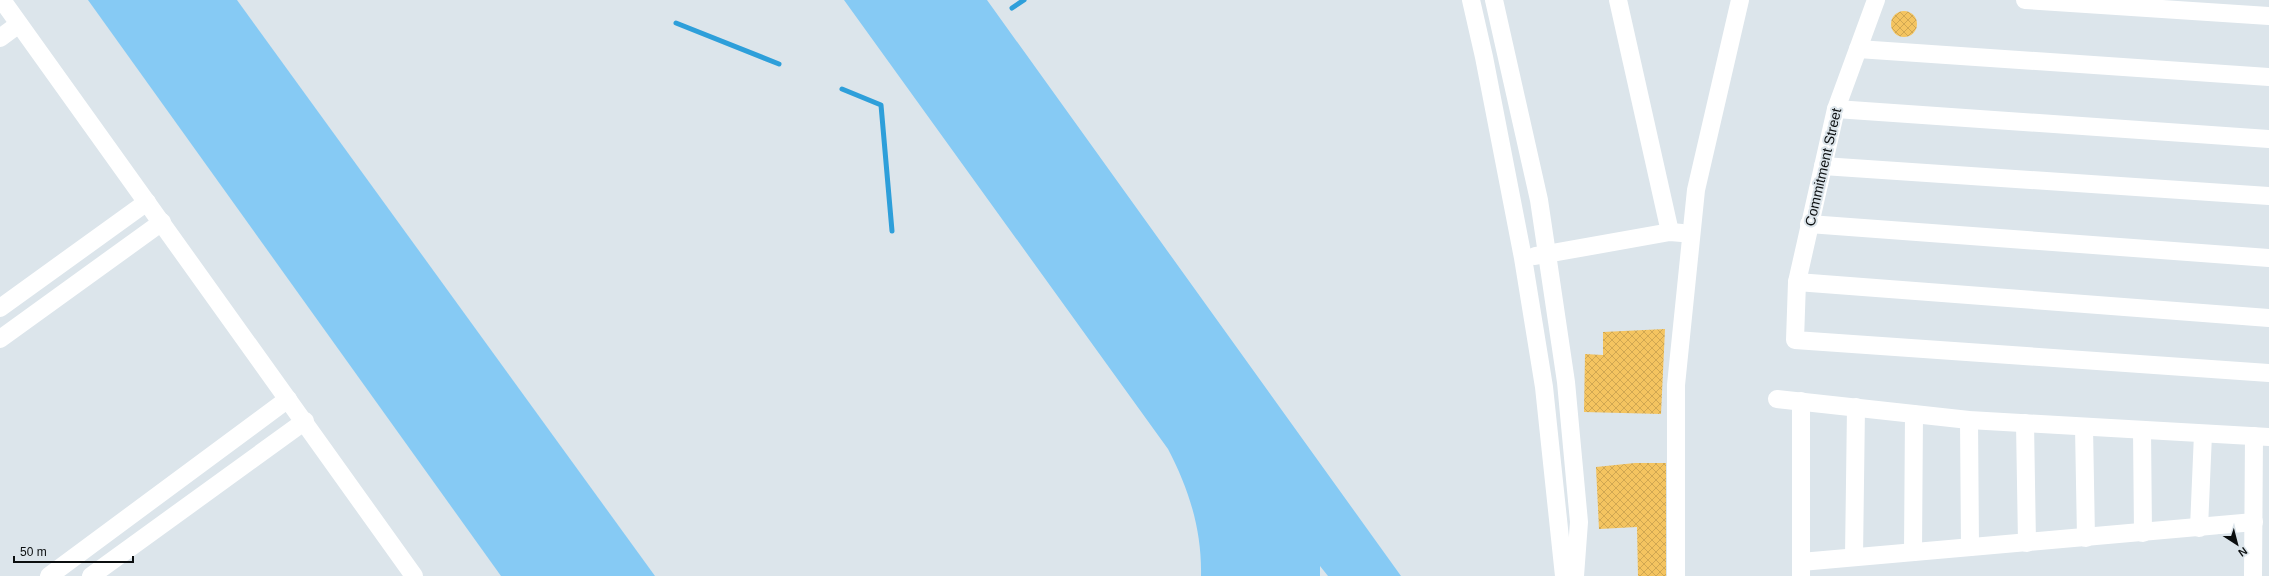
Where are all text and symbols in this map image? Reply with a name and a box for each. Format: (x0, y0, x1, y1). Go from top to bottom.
street label: Commitment Street (1802, 106, 1844, 228)
north arrow (2217, 524, 2257, 564)
scale bar (14, 538, 133, 564)
text: 50 m (20, 545, 47, 559)
text: N (2236, 545, 2250, 559)

